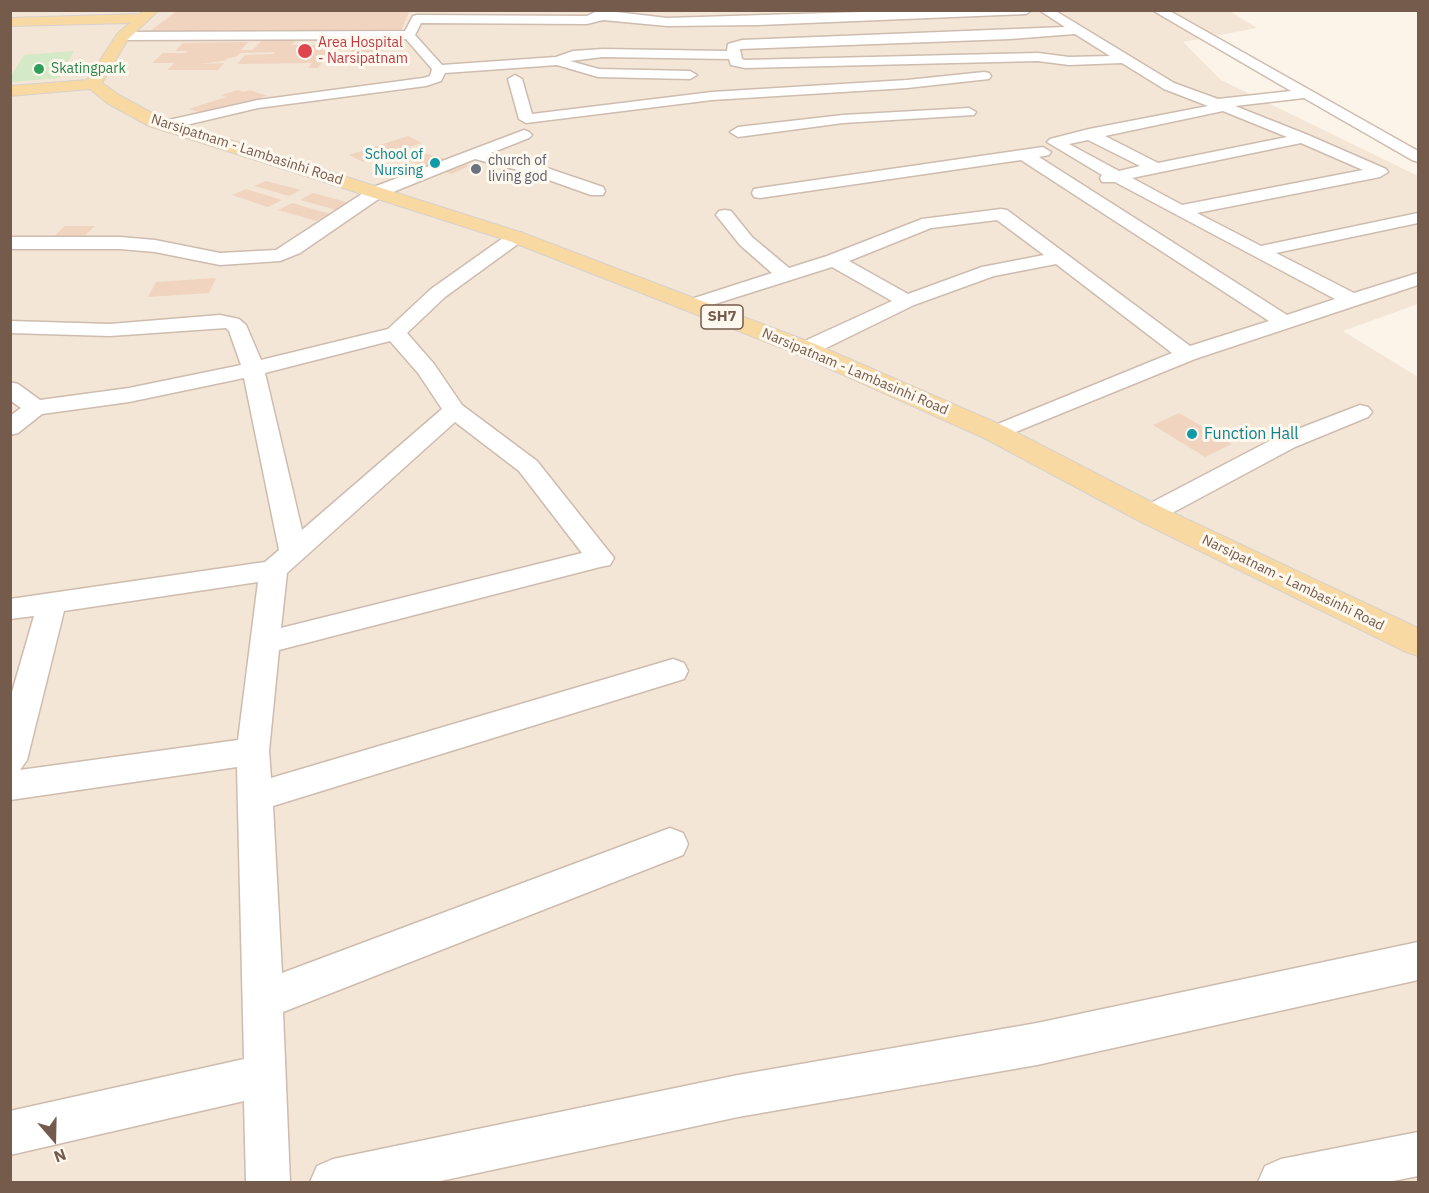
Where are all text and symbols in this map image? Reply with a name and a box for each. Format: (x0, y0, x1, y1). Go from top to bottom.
place label: Area Hospital - Narsipatnam (318, 35, 408, 68)
marker: Area Hospital - Narsipatnam (296, 42, 314, 60)
place label: Skatingpark (51, 61, 126, 77)
marker: Skatingpark (32, 62, 46, 76)
street label: Narsipatnam - Lambasinhi Road (149, 111, 345, 189)
place label: School of Nursing (365, 147, 423, 180)
place label: church of living god (488, 153, 548, 186)
marker: School of Nursing (428, 156, 442, 170)
marker: church of living god (469, 162, 483, 176)
road number: SH7 (701, 305, 743, 329)
street label: Narsipatnam - Lambasinhi Road (759, 325, 951, 419)
place label: Function Hall (1204, 424, 1299, 444)
marker: Function Hall (1185, 427, 1199, 441)
street label: Narsipatnam - Lambasinhi Road (1199, 531, 1387, 635)
north arrow (24, 1109, 84, 1169)
text: N (51, 1145, 69, 1167)

